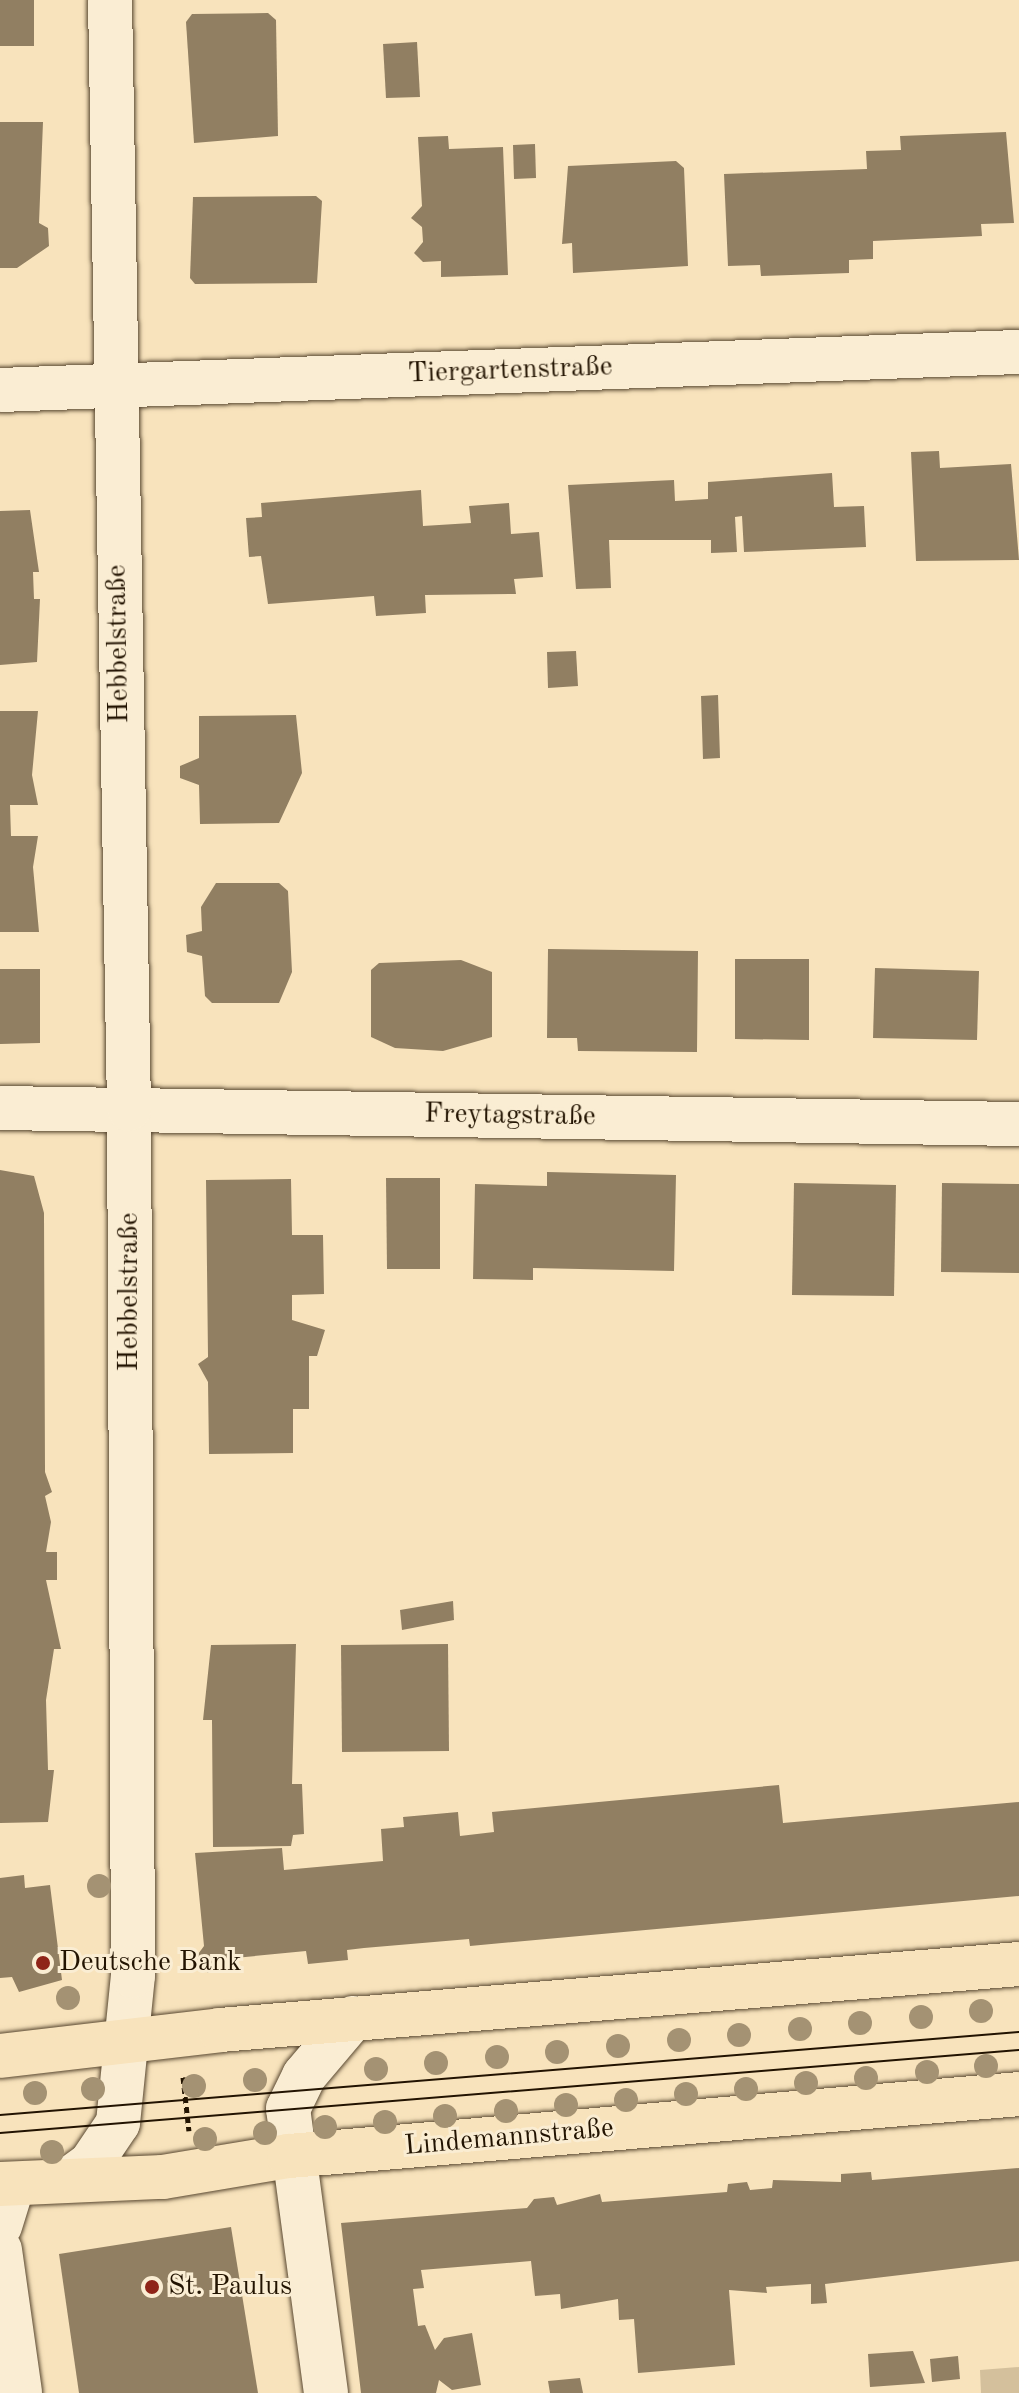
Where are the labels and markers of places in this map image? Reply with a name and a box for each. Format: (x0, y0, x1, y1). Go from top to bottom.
place label: Deutsche Bank (59, 1946, 242, 1980)
marker: Deutsche Bank (34, 1954, 52, 1972)
place label: St. Paulus (168, 2270, 292, 2304)
marker: St. Paulus (143, 2278, 161, 2296)

